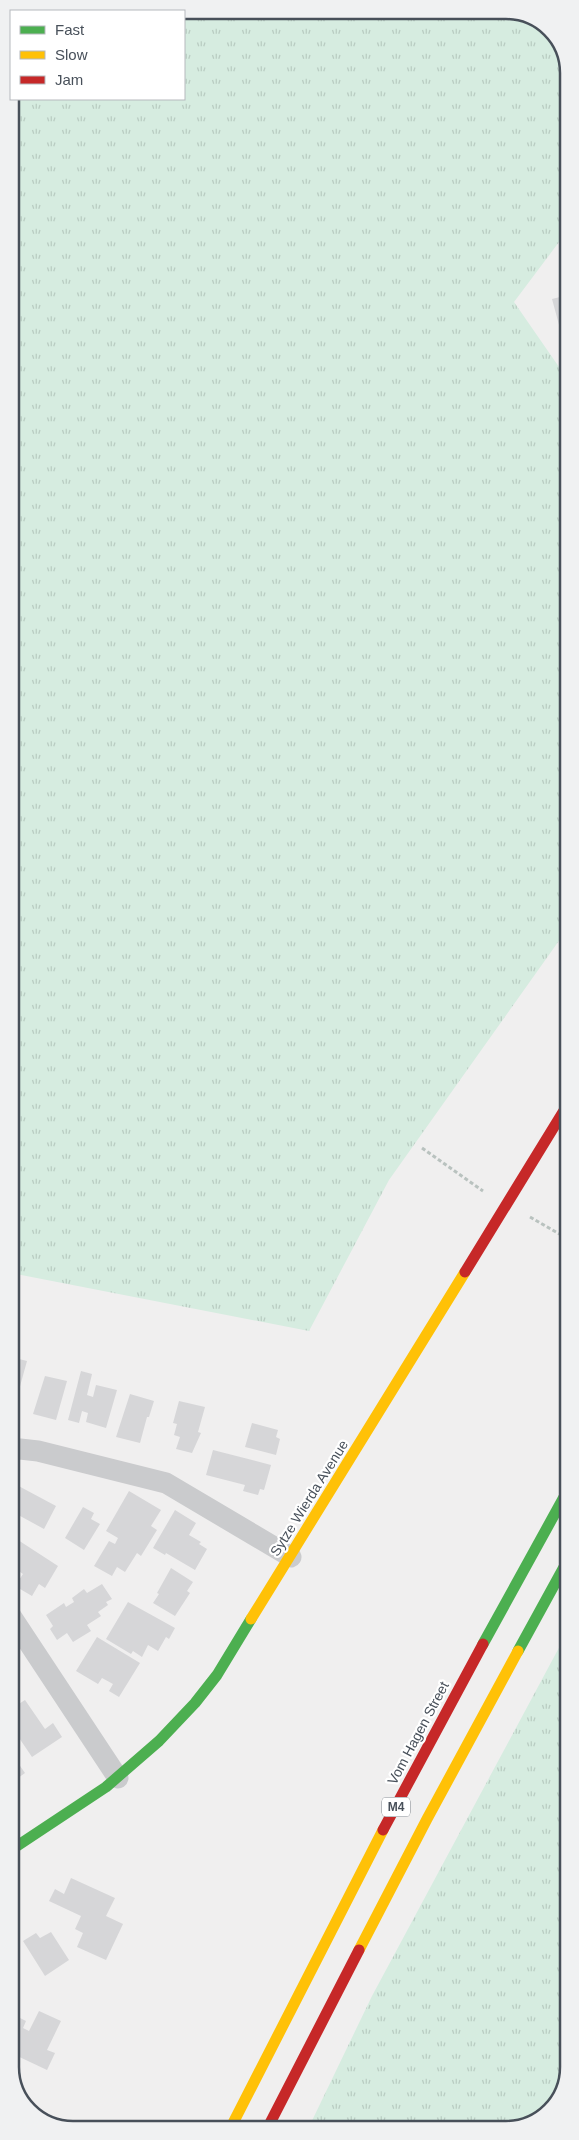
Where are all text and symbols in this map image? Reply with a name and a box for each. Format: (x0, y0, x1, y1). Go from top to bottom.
legend (10, 10, 185, 100)
text: Fast (55, 21, 85, 38)
text: Slow (55, 46, 88, 63)
text: Jam (55, 71, 83, 88)
street label: Sytze Wierda Avenue (267, 1437, 351, 1559)
street label: Vom Hagen Street (384, 1679, 452, 1787)
road number: M4 (382, 1798, 410, 1816)

